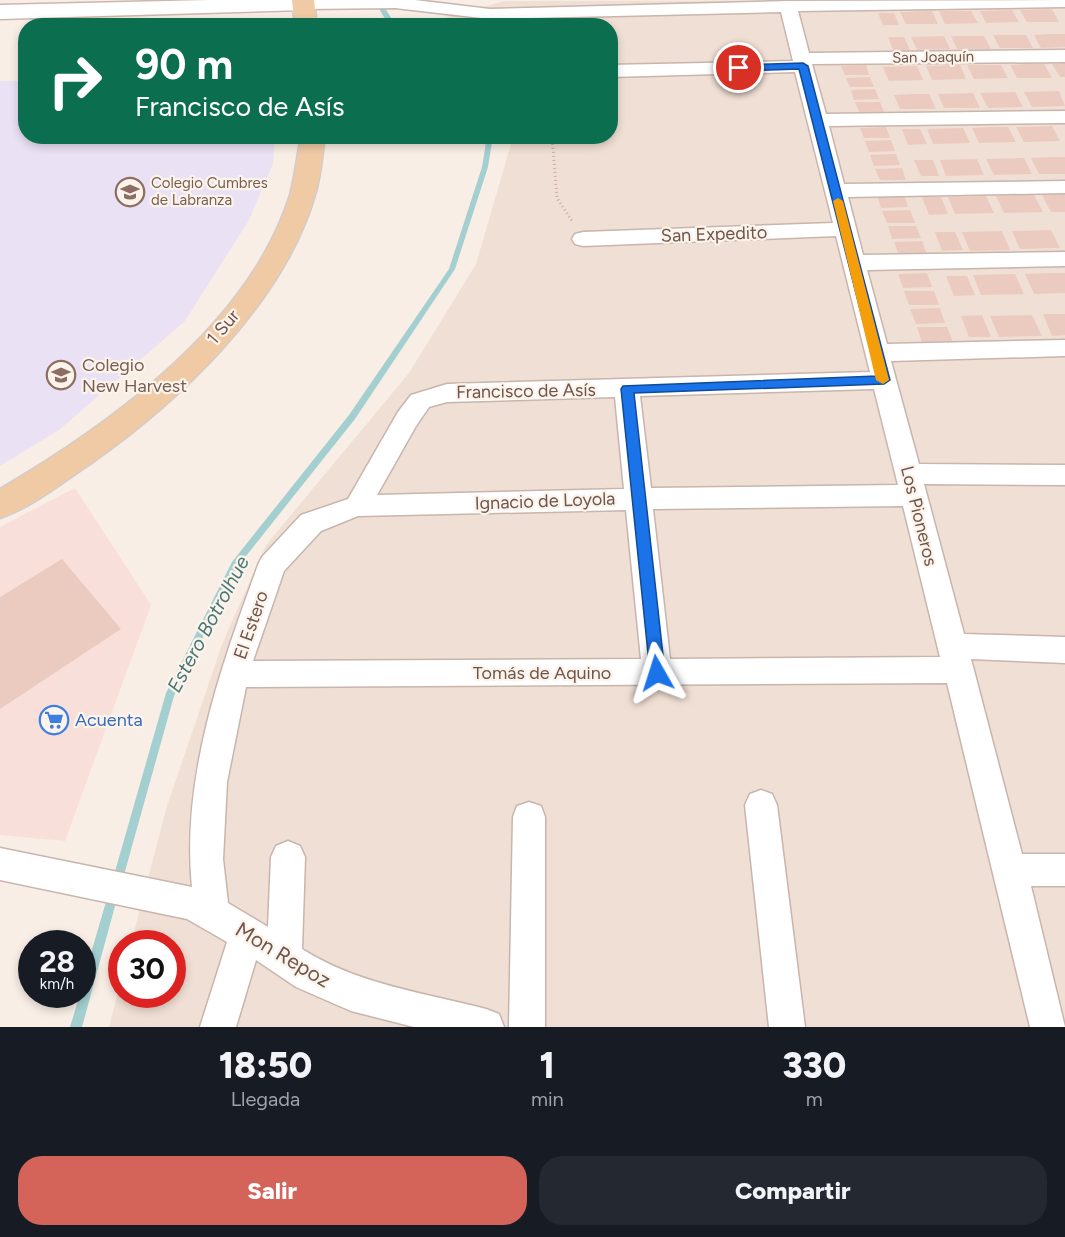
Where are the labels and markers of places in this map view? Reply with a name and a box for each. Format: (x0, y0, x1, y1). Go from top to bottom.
pin (713, 42, 764, 93)
place label: Colegio Cumbres de Labranza (151, 174, 268, 209)
school or university icon: Colegio Cumbres de Labranza (114, 176, 146, 208)
place label: Colegio New Harvest (82, 354, 187, 397)
school or university icon: Colegio New Harvest (45, 359, 77, 391)
supermarket icon: Acuenta (38, 704, 70, 736)
place label: Acuenta (75, 709, 143, 731)

